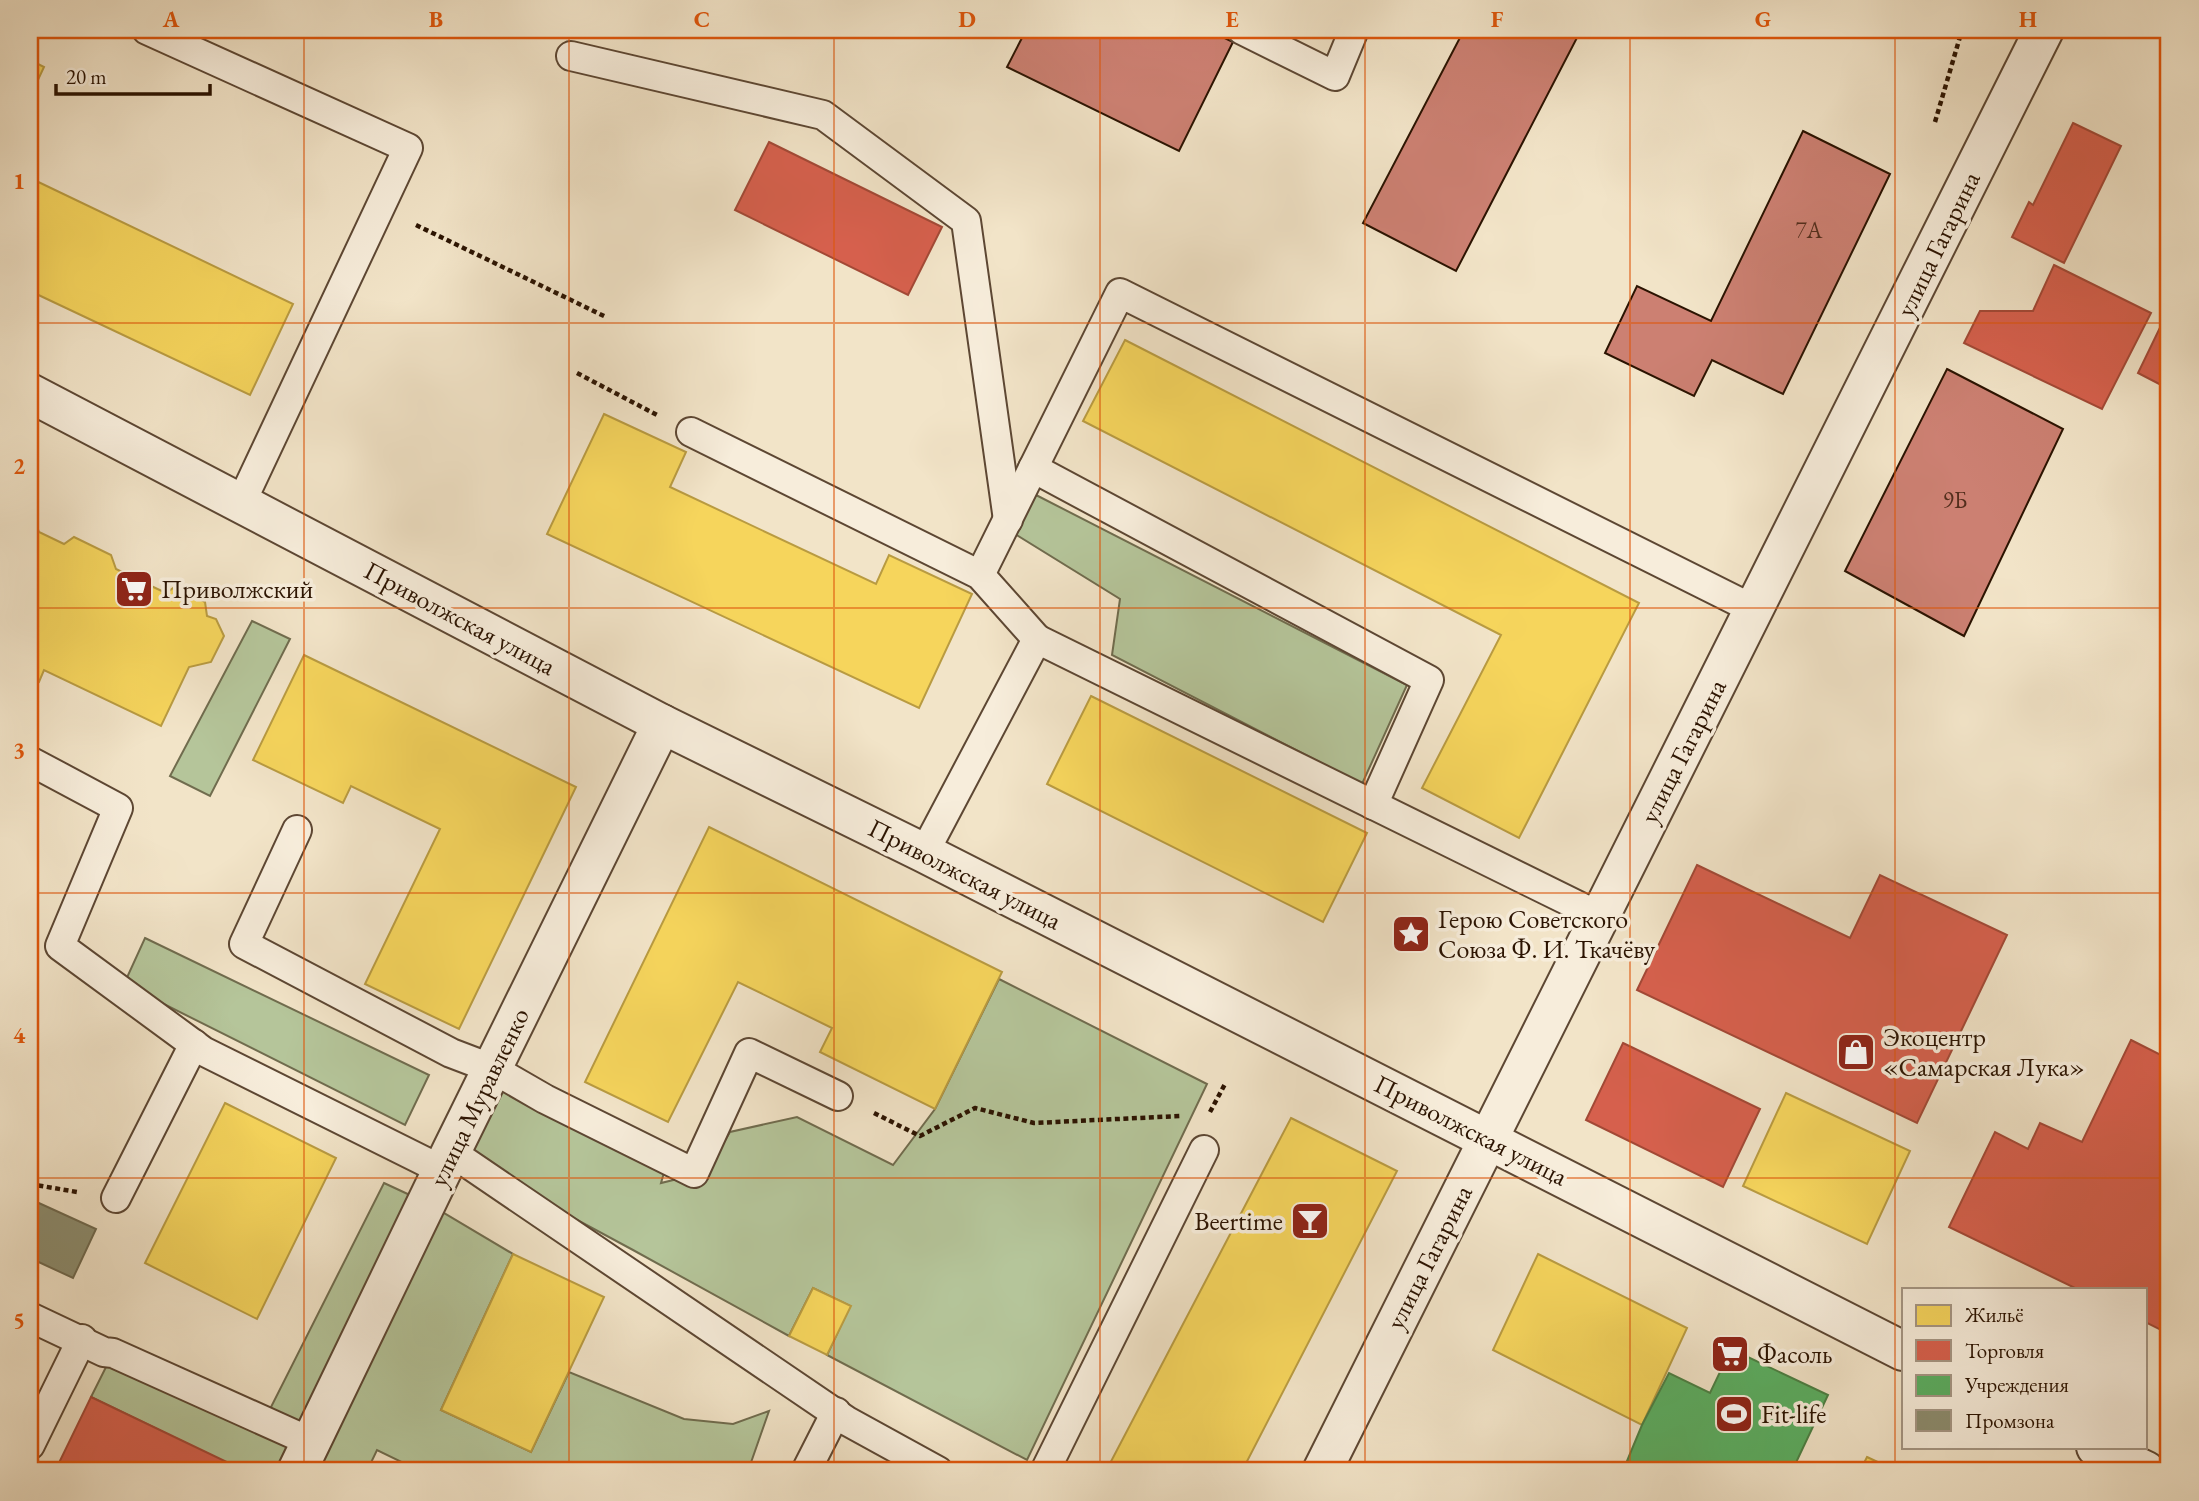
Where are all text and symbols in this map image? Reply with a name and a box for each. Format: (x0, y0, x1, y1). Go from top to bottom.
text: A (162, 4, 180, 34)
text: B (429, 4, 443, 34)
text: C (694, 4, 710, 34)
text: D (958, 4, 976, 34)
text: E (1225, 4, 1239, 34)
text: F (1491, 4, 1504, 34)
text: G (1755, 4, 1771, 34)
text: H (2019, 4, 2037, 34)
scale bar (56, 52, 210, 96)
text: 20 m (66, 63, 107, 90)
street label: улица Гагарина (1888, 165, 1988, 322)
text: 1 (13, 166, 25, 196)
house number: 7А (1796, 215, 1824, 245)
text: 2 (13, 451, 25, 481)
house number: 9Б (1943, 485, 1967, 515)
street label: Приволжская улица (358, 553, 562, 683)
supermarket icon: Приволжский (113, 568, 155, 610)
place label: Приволжский (161, 572, 314, 606)
street label: улица Гагарина (1632, 673, 1734, 829)
text: 3 (13, 735, 25, 765)
street label: Приволжская улица (863, 811, 1068, 938)
place label: Герою Советского Союза Ф. И. Ткачёву (1438, 902, 1656, 966)
place icon: Герою Советского Союза Ф. И. Ткачёву (1390, 913, 1432, 955)
street label: улица Муравленко (421, 1002, 537, 1192)
text: 4 (13, 1020, 26, 1050)
place label: Экоцентр «Самарская Лука» (1883, 1020, 2085, 1084)
shop icon: Экоцентр «Самарская Лука» (1835, 1031, 1877, 1073)
street label: Приволжская улица (1369, 1067, 1574, 1194)
street label: улица Гагарина (1378, 1179, 1480, 1335)
bar icon: Beertime (1289, 1200, 1331, 1242)
place label: Beertime (1194, 1204, 1283, 1238)
legend (1902, 1288, 2146, 1448)
text: Жильё (1964, 1301, 2024, 1328)
text: 5 (13, 1305, 25, 1335)
supermarket icon: Фасоль (1709, 1333, 1751, 1375)
place label: Фасоль (1757, 1337, 1833, 1371)
text: Торговля (1965, 1337, 2044, 1364)
text: Учреждения (1964, 1371, 2069, 1398)
sports icon: Fit-life (1713, 1393, 1755, 1435)
place label: Fit-life (1761, 1397, 1826, 1431)
text: Промзона (1965, 1407, 2055, 1434)

